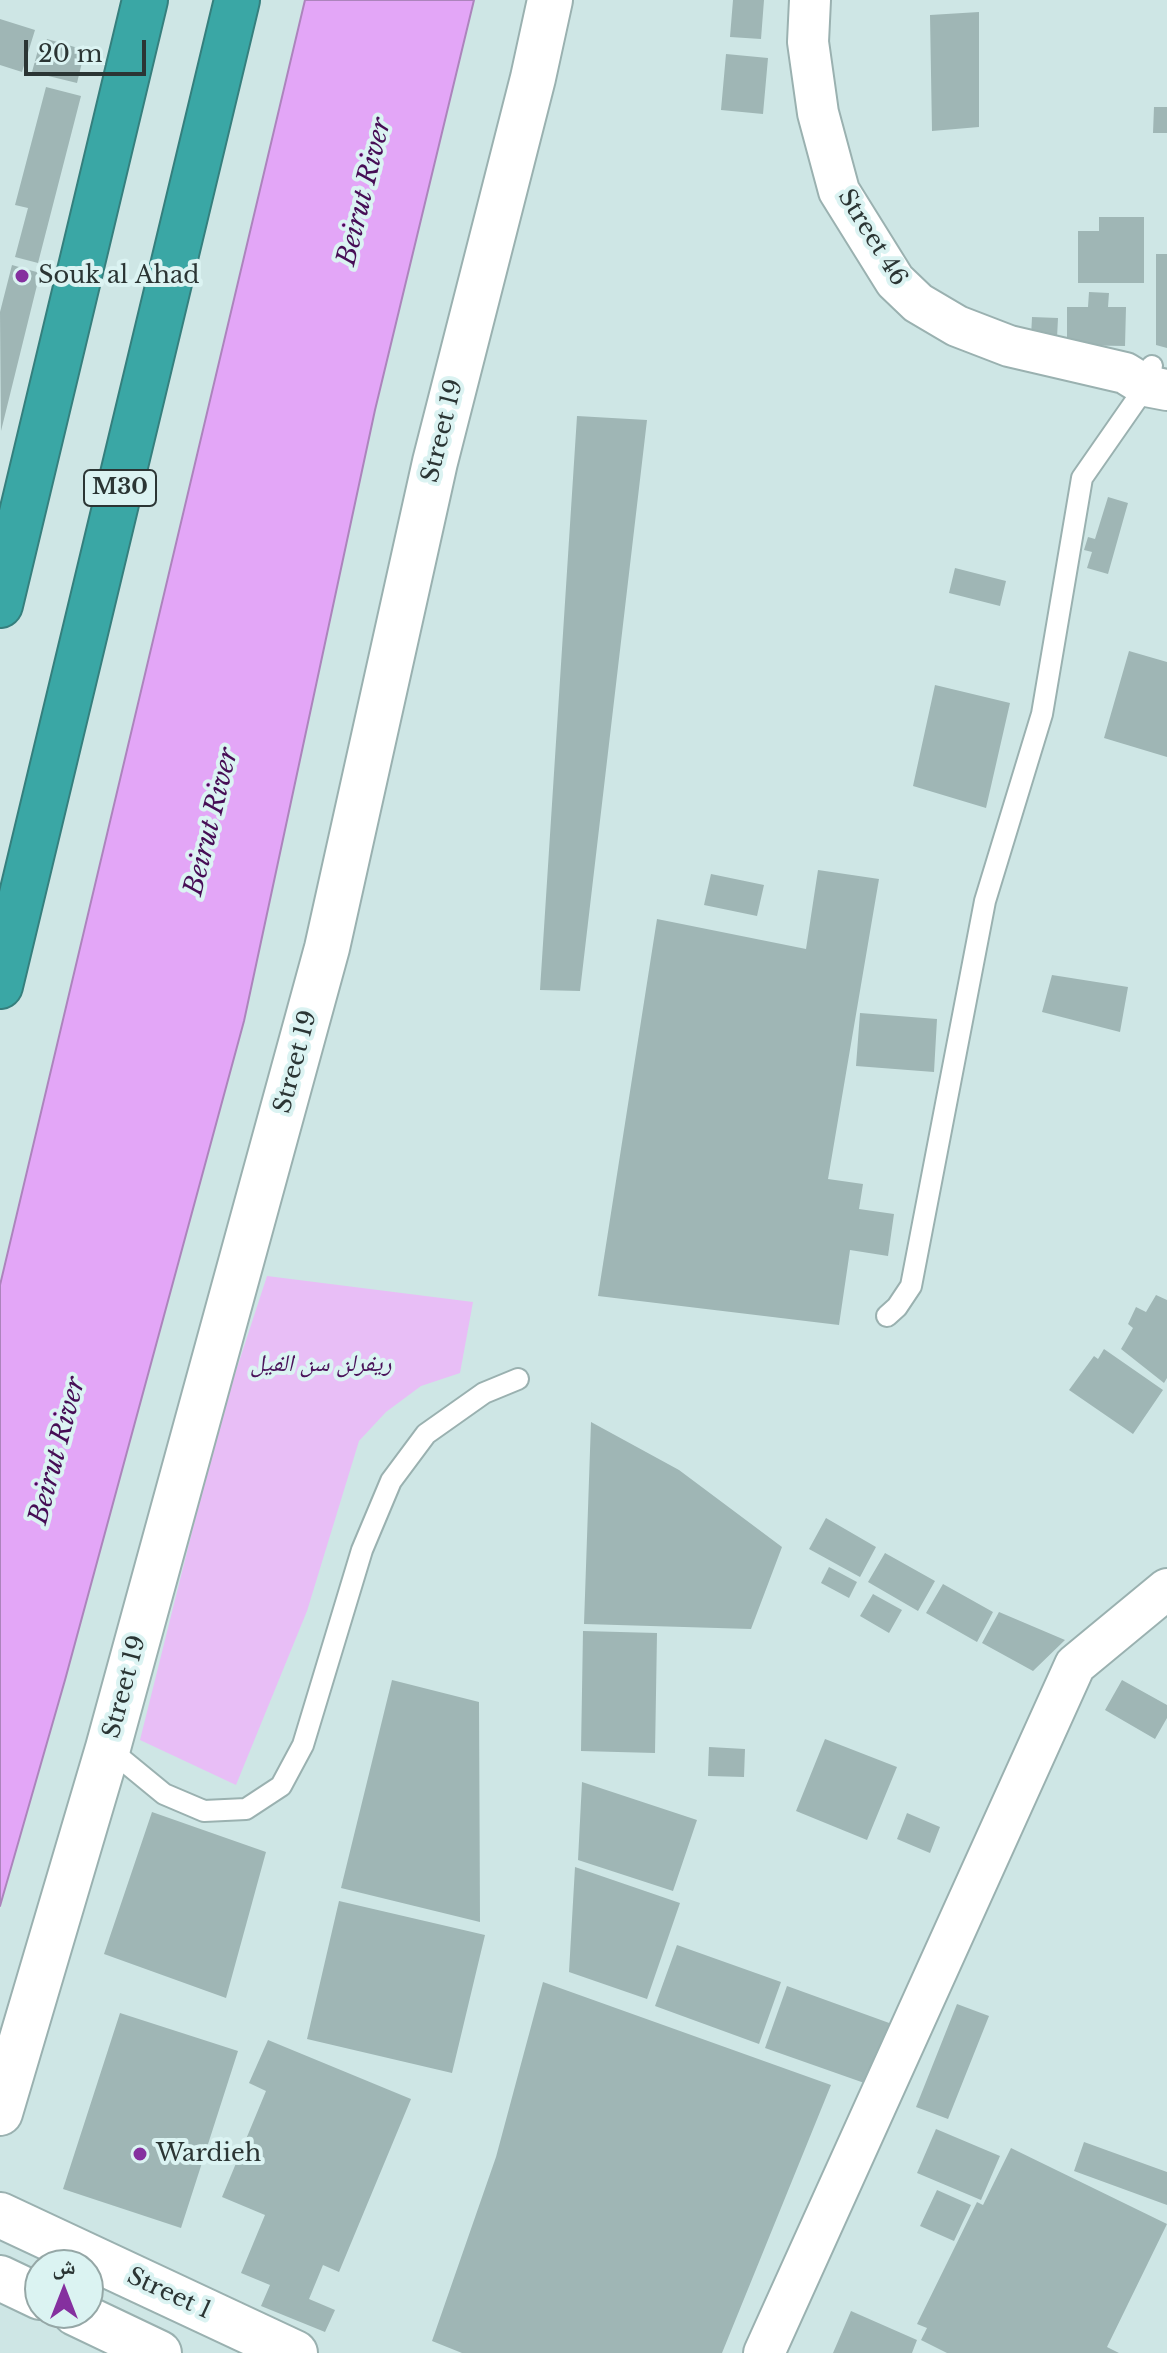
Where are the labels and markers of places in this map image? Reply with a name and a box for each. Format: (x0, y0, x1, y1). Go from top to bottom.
place label: Souk al Ahad (38, 262, 199, 290)
marker: Souk al Ahad (13, 267, 31, 285)
place label: Wardieh (156, 2140, 261, 2168)
marker: Wardieh (131, 2145, 149, 2163)

